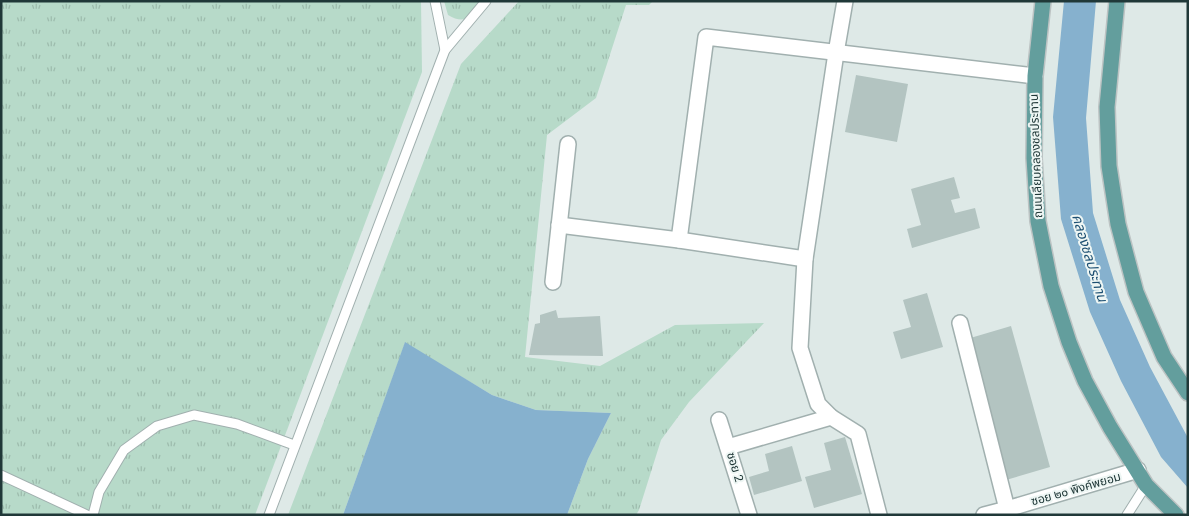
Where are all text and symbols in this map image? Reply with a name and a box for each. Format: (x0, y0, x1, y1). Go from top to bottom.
street label: ถนนเลียบคลองชลประทาน (1027, 94, 1045, 218)
water label: คลองชลประทาน (1069, 212, 1111, 305)
street label: ซอย 2 (724, 450, 746, 484)
street label: ซอย ๒๐ พิงค์พยอม (1030, 469, 1122, 509)

